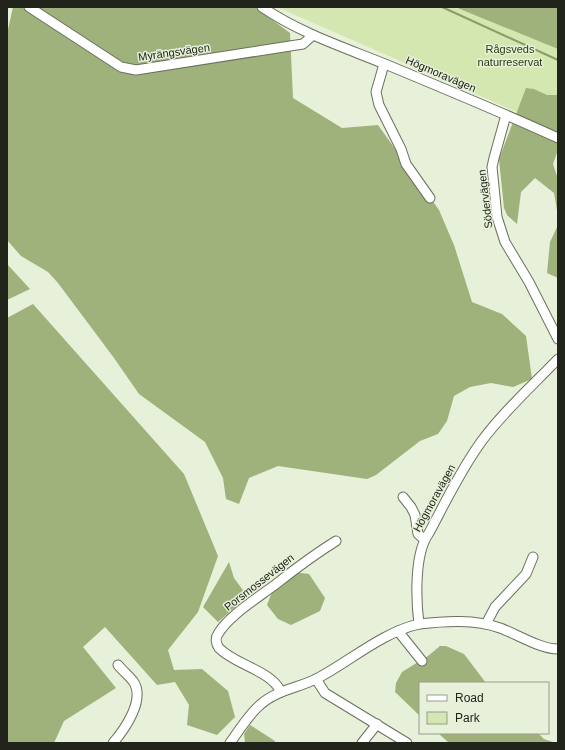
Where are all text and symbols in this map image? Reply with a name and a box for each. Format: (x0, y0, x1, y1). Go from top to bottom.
street label: Myrängsvägen (137, 41, 211, 63)
park label: Rågsveds naturreservat (478, 43, 542, 68)
street label: Högmoravägen (404, 54, 478, 94)
street label: Södervägen (475, 169, 495, 229)
street label: Högmoravägen (411, 462, 457, 534)
street label: Porsmossevägen (222, 551, 296, 613)
legend (419, 682, 549, 734)
text: Road (455, 691, 484, 705)
text: Park (455, 711, 481, 725)

